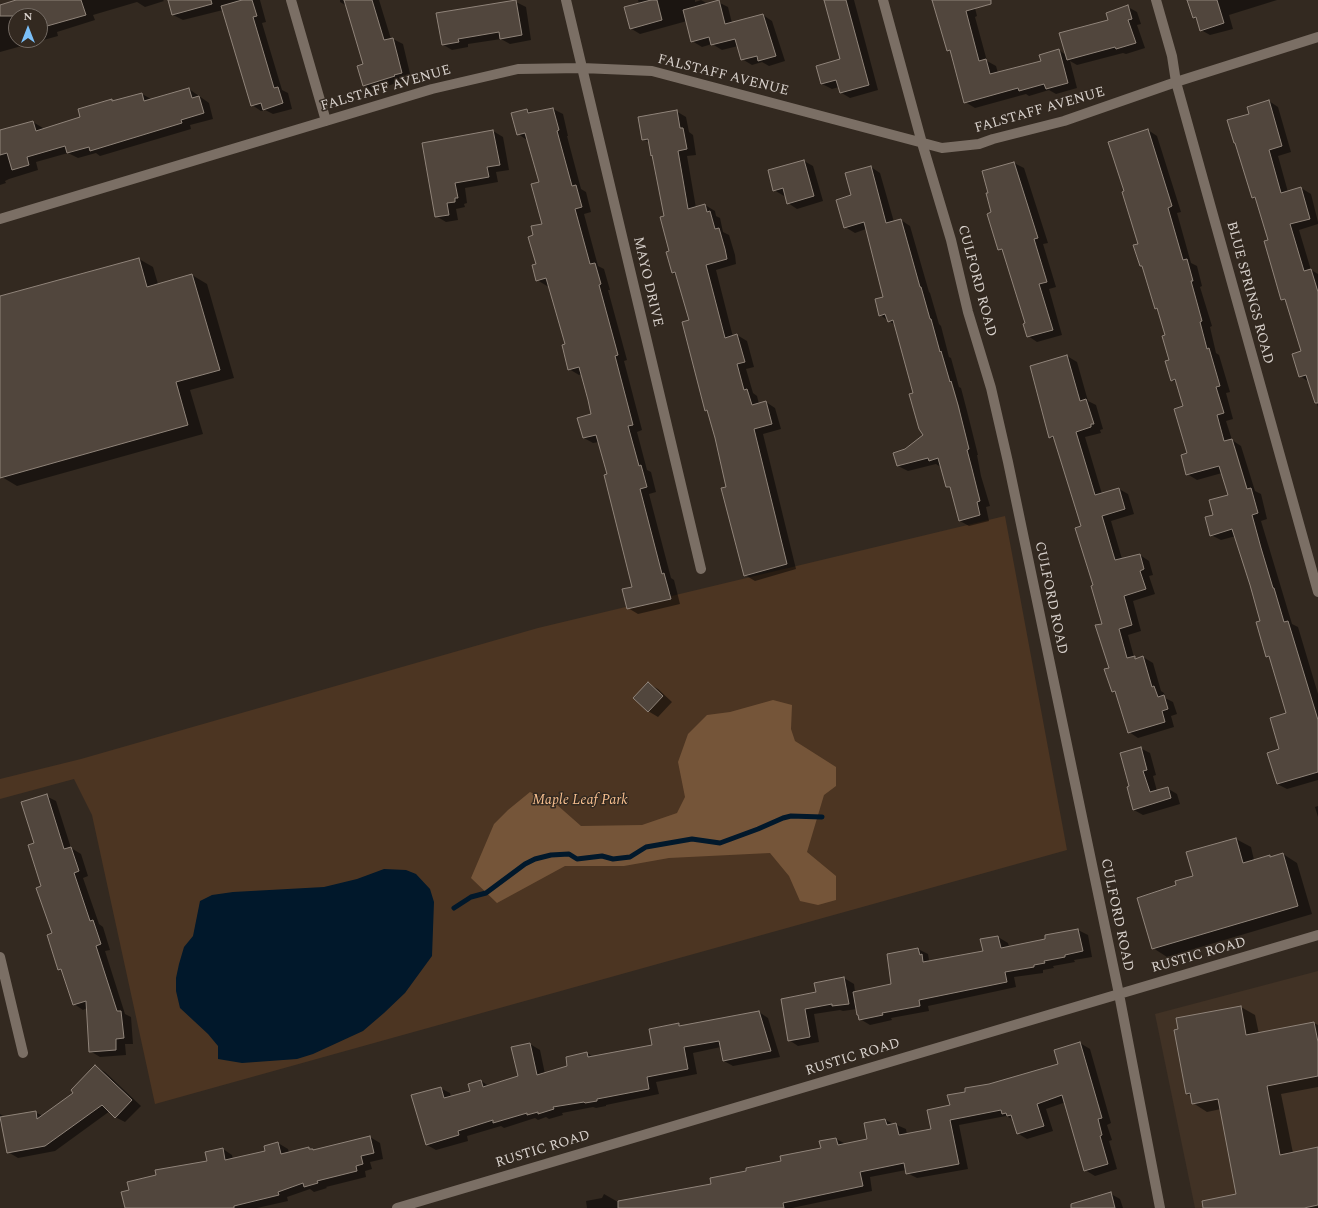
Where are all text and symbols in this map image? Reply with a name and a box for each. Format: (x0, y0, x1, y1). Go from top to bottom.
north arrow (8, 8, 48, 48)
text: N (24, 8, 32, 25)
street label: FALSTAFF AVENUE (656, 52, 790, 100)
street label: FALSTAFF AVENUE (319, 62, 453, 116)
street label: FALSTAFF AVENUE (973, 84, 1107, 138)
street label: BLUE SPRINGS ROAD (1222, 220, 1276, 366)
street label: CULFORD ROAD (953, 223, 999, 339)
street label: MAYO DRIVE (628, 235, 666, 329)
street label: CULFORD ROAD (1030, 540, 1070, 656)
park label: Maple Leaf Park (532, 793, 628, 809)
street label: CULFORD ROAD (1096, 857, 1136, 973)
street label: RUSTIC ROAD (1150, 934, 1248, 978)
street label: RUSTIC ROAD (804, 1036, 902, 1080)
street label: RUSTIC ROAD (494, 1128, 592, 1172)

